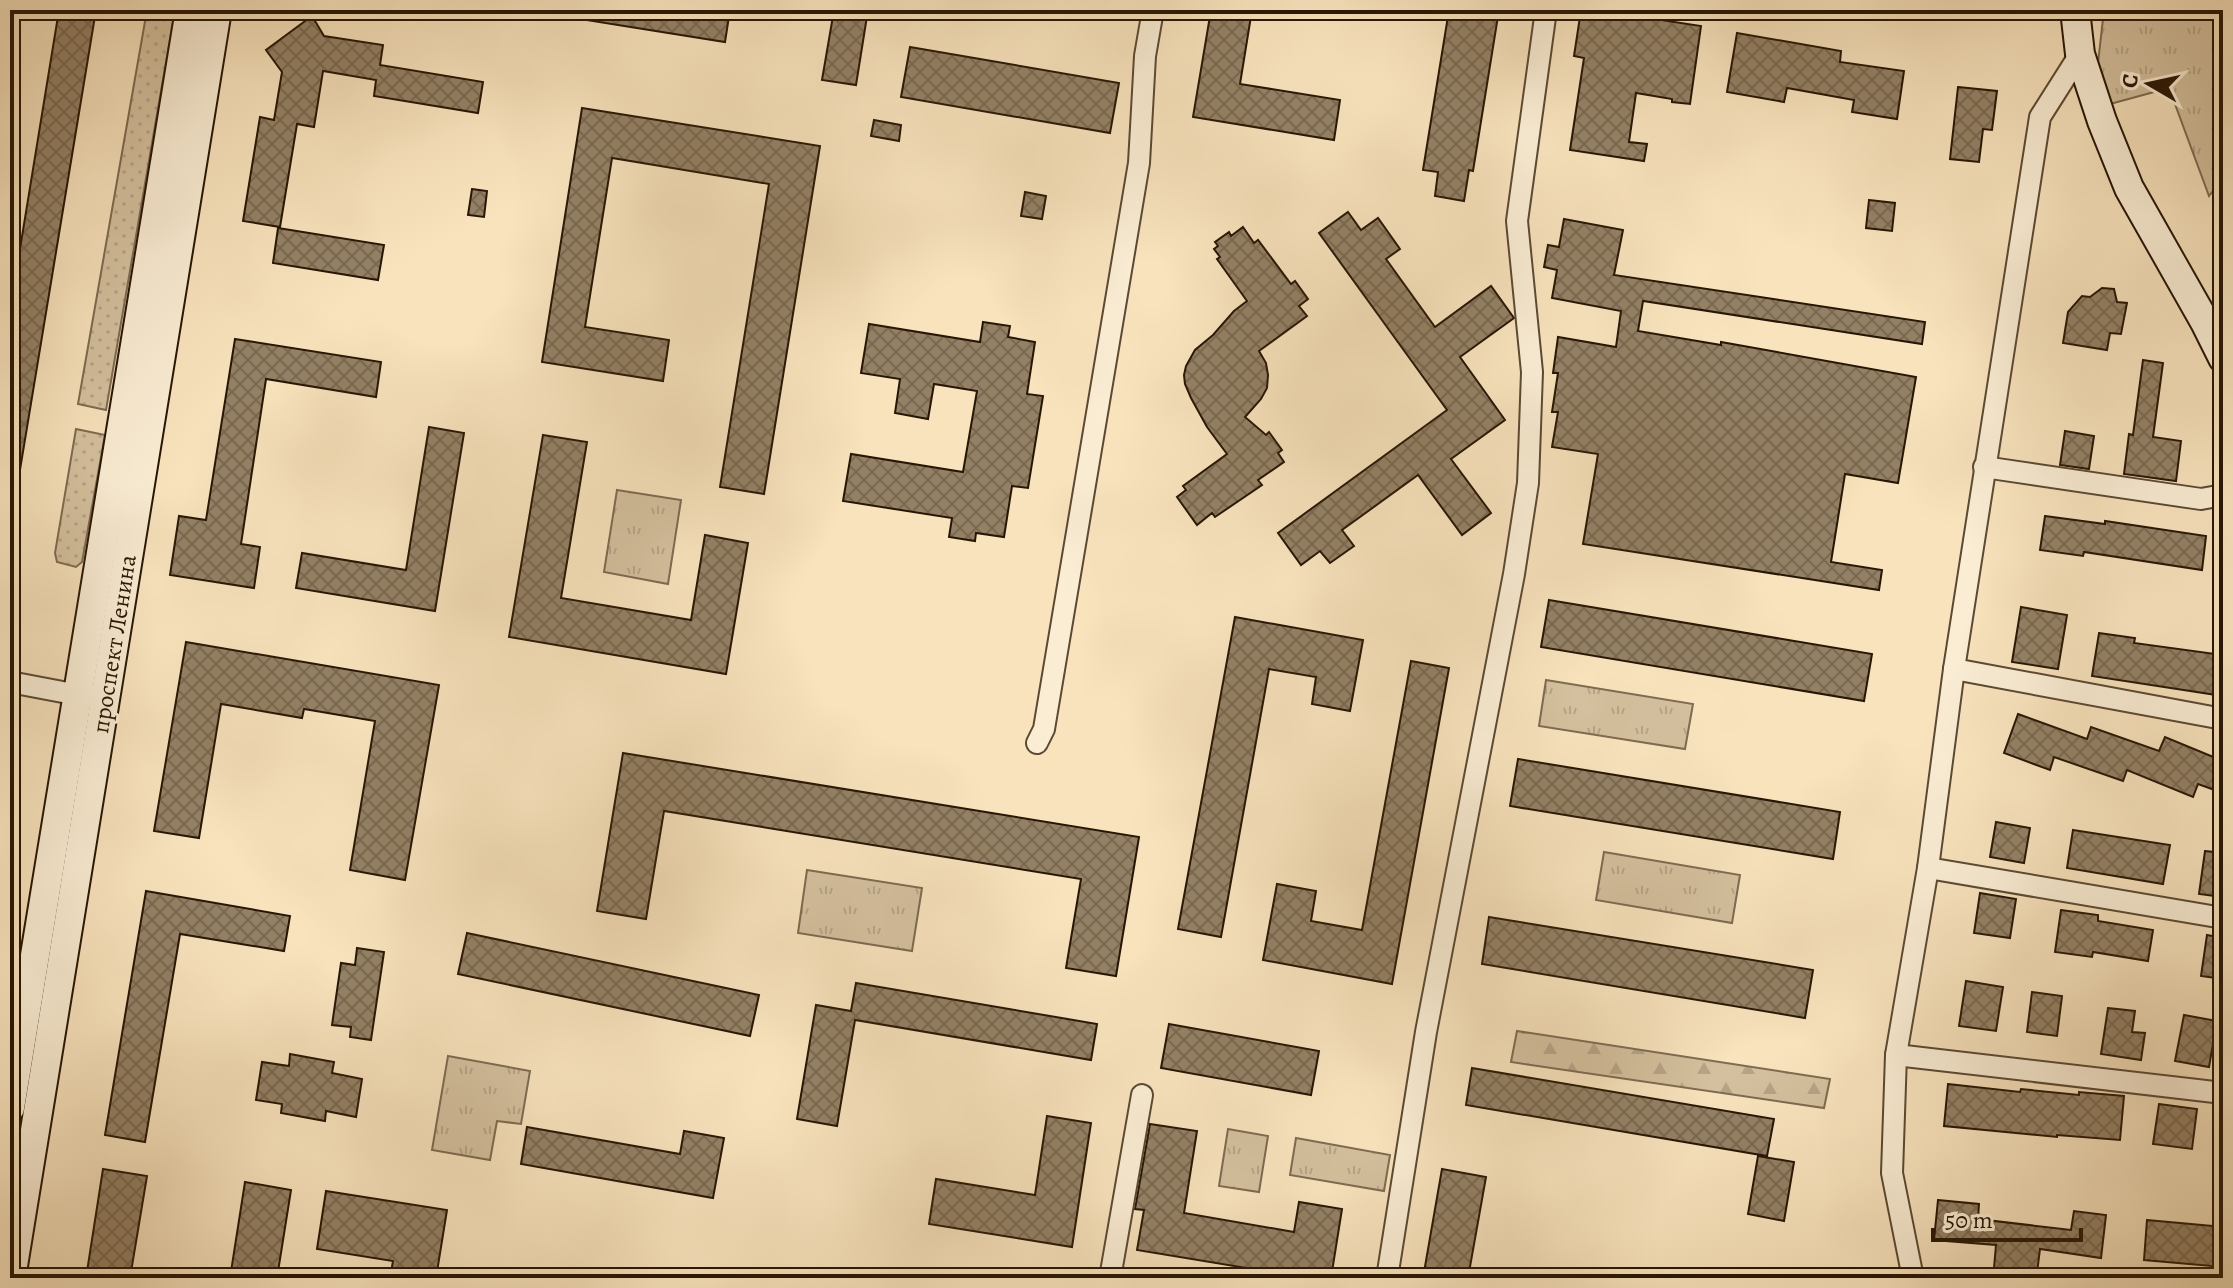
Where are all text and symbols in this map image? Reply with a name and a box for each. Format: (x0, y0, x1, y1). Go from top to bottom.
north arrow (2109, 44, 2189, 124)
text: С (2114, 72, 2146, 90)
street label: проспект Ленина (84, 552, 144, 736)
scale bar (1933, 1192, 2081, 1242)
text: 50 m (1945, 1204, 1993, 1236)

